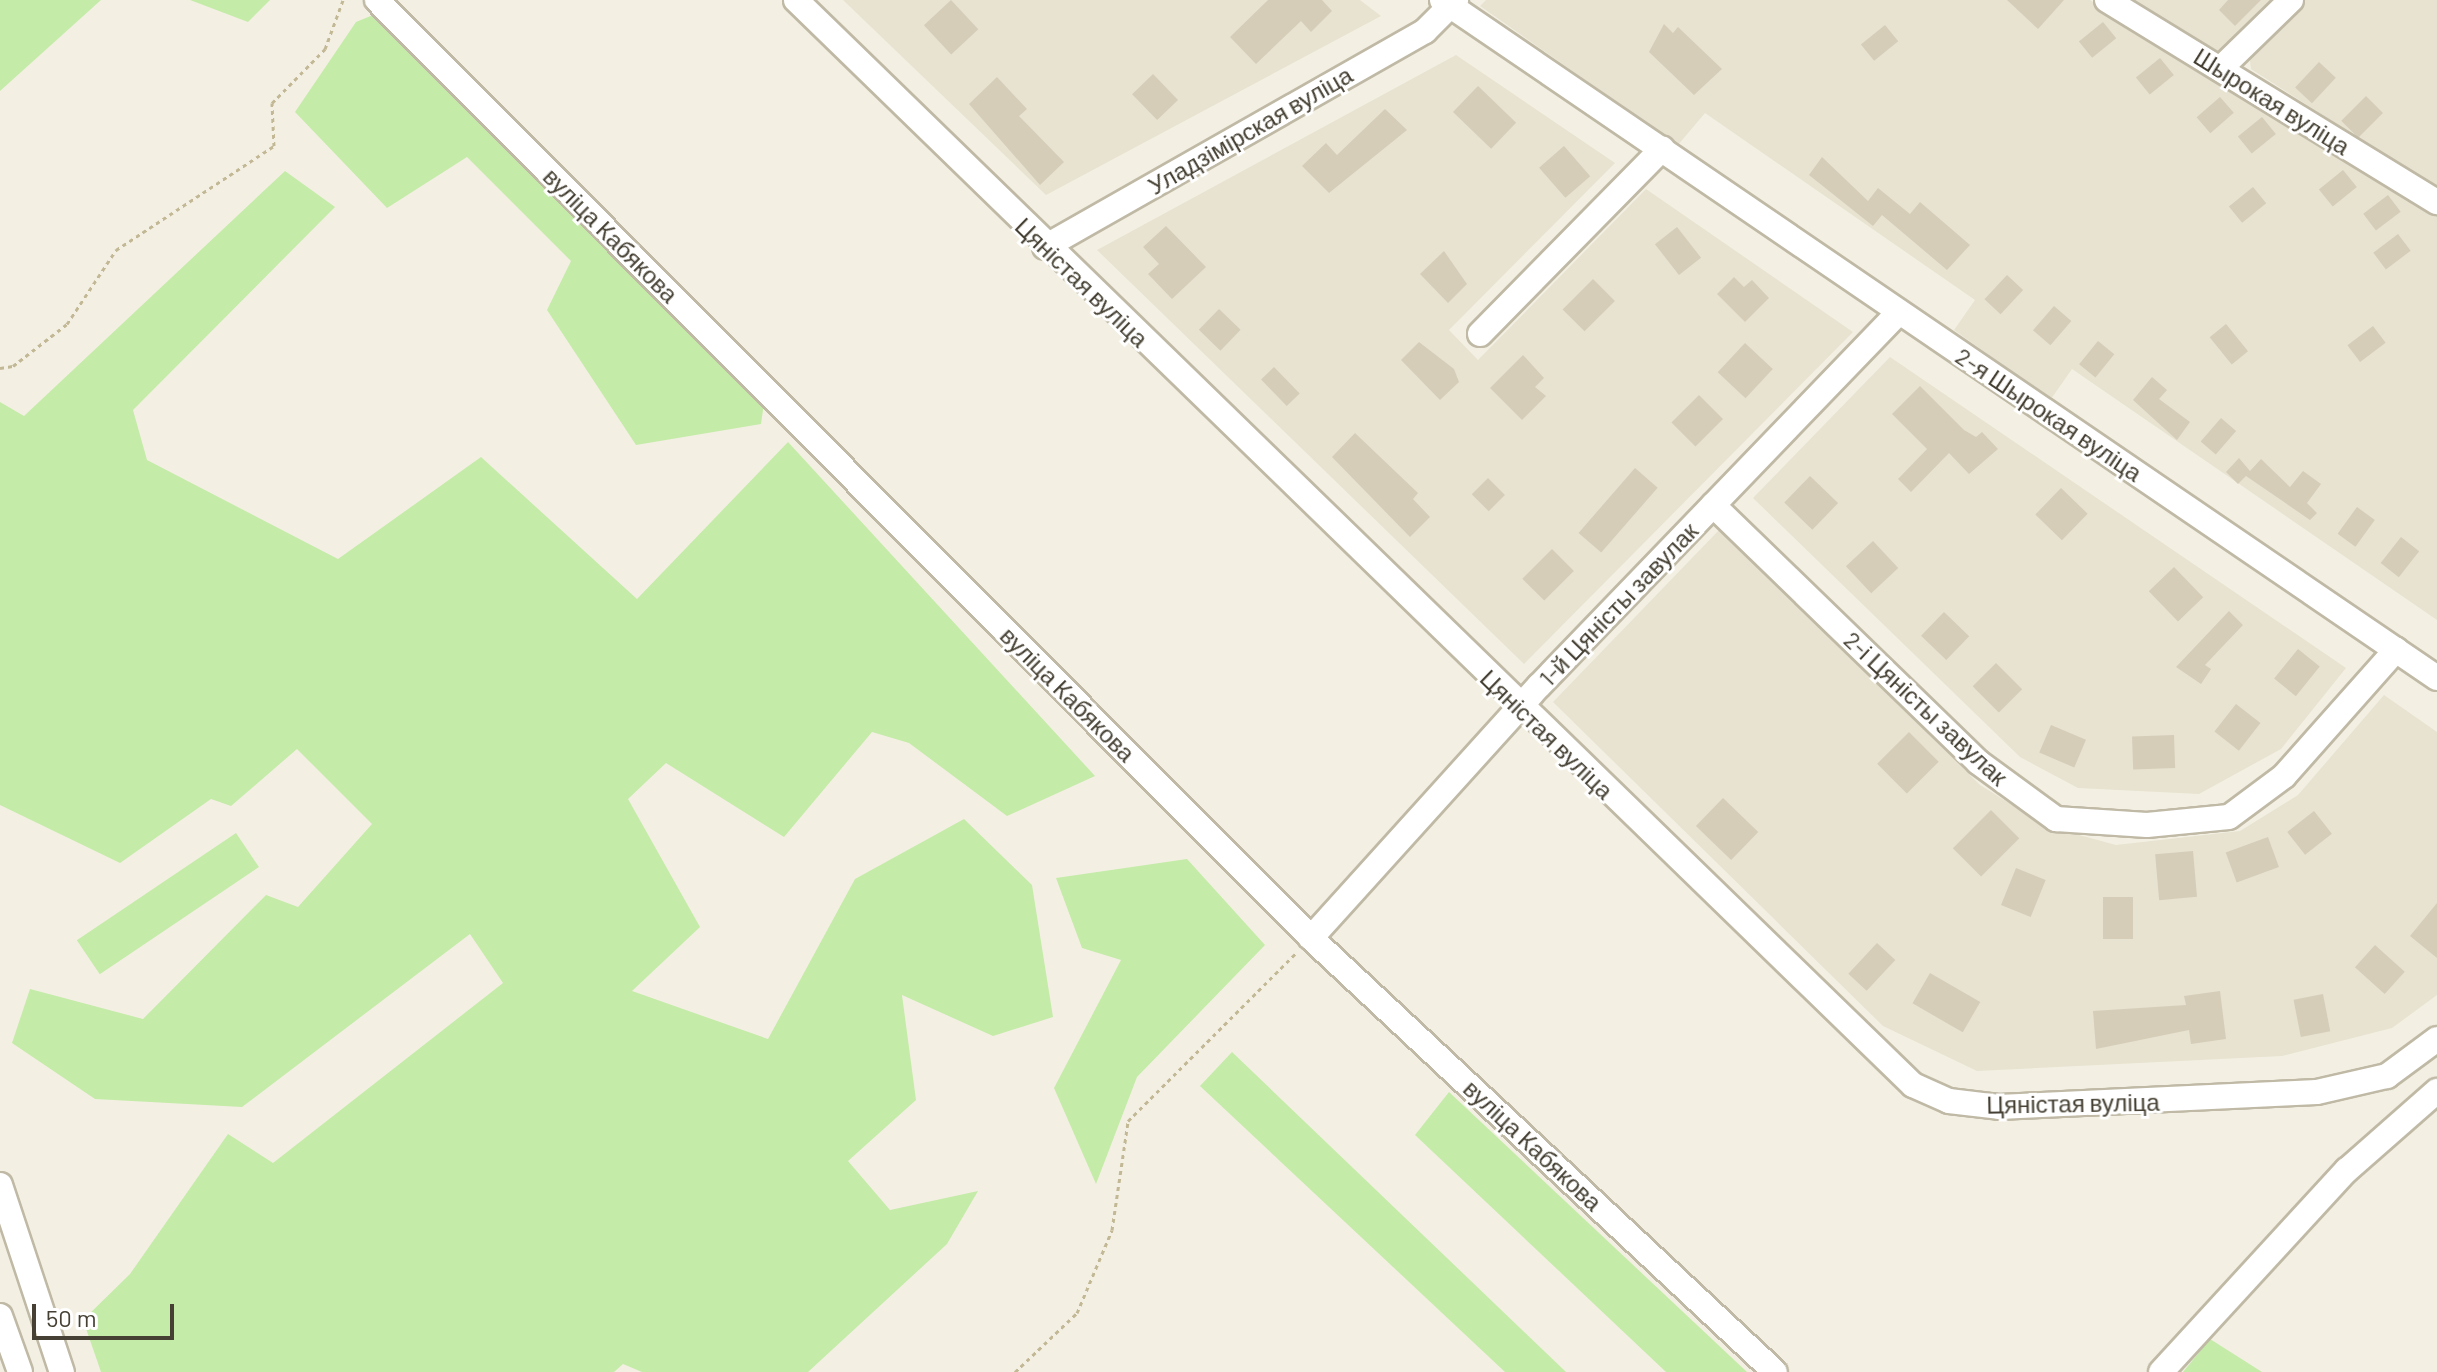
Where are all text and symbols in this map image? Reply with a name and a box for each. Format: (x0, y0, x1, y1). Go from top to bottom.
street label: Шырокая вуліца (2189, 42, 2355, 160)
street label: Уладзімірская вуліца (1143, 60, 1357, 200)
street label: вуліца Кабякова (538, 162, 684, 308)
street label: Цяністая вуліца (1010, 211, 1154, 353)
street label: 2-я Шырокая вуліца (1950, 341, 2148, 487)
street label: 1-й Цяністы завулак (1533, 516, 1703, 692)
street label: вуліца Кабякова (995, 621, 1141, 767)
street label: 2-і Цяністы завулак (1838, 625, 2014, 791)
street label: Цяністая вуліца (1475, 663, 1619, 805)
street label: вуліца Кабякова (1458, 1074, 1608, 1216)
street label: Цяністая вуліца (1986, 1087, 2160, 1119)
scale bar (36, 1288, 178, 1338)
text: 50 m (46, 1303, 97, 1332)

